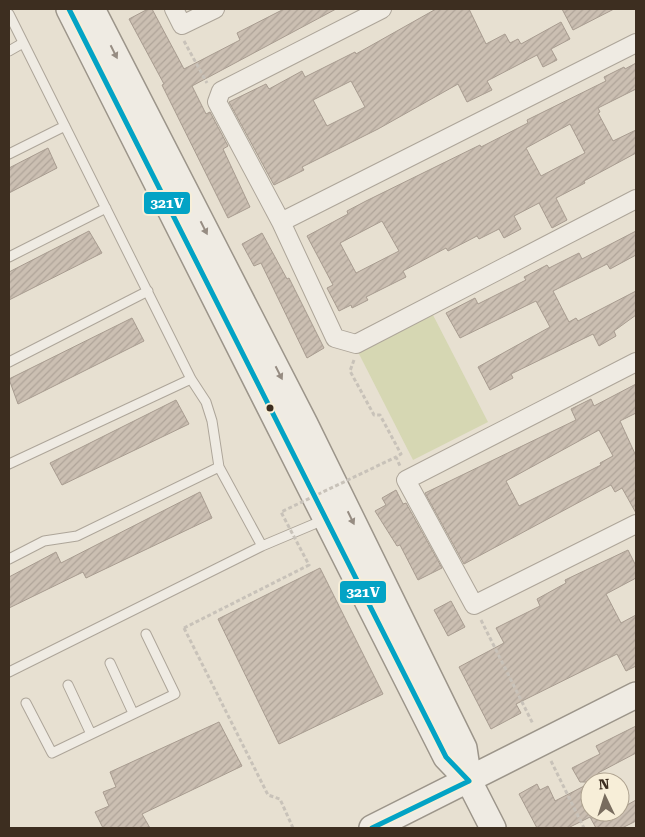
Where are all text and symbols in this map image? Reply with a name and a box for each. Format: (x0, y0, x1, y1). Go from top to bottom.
one-way arrow (110, 45, 118, 59)
line badge: 321V (143, 191, 191, 215)
text: 321V (150, 195, 184, 211)
one-way arrow (200, 221, 208, 235)
one-way arrow (275, 365, 283, 380)
unlabelled marker (265, 403, 275, 413)
one-way arrow (347, 511, 355, 525)
line badge: 321V (339, 580, 387, 604)
text: 321V (346, 584, 380, 600)
north arrow (580, 772, 630, 822)
text: N (598, 776, 610, 792)

